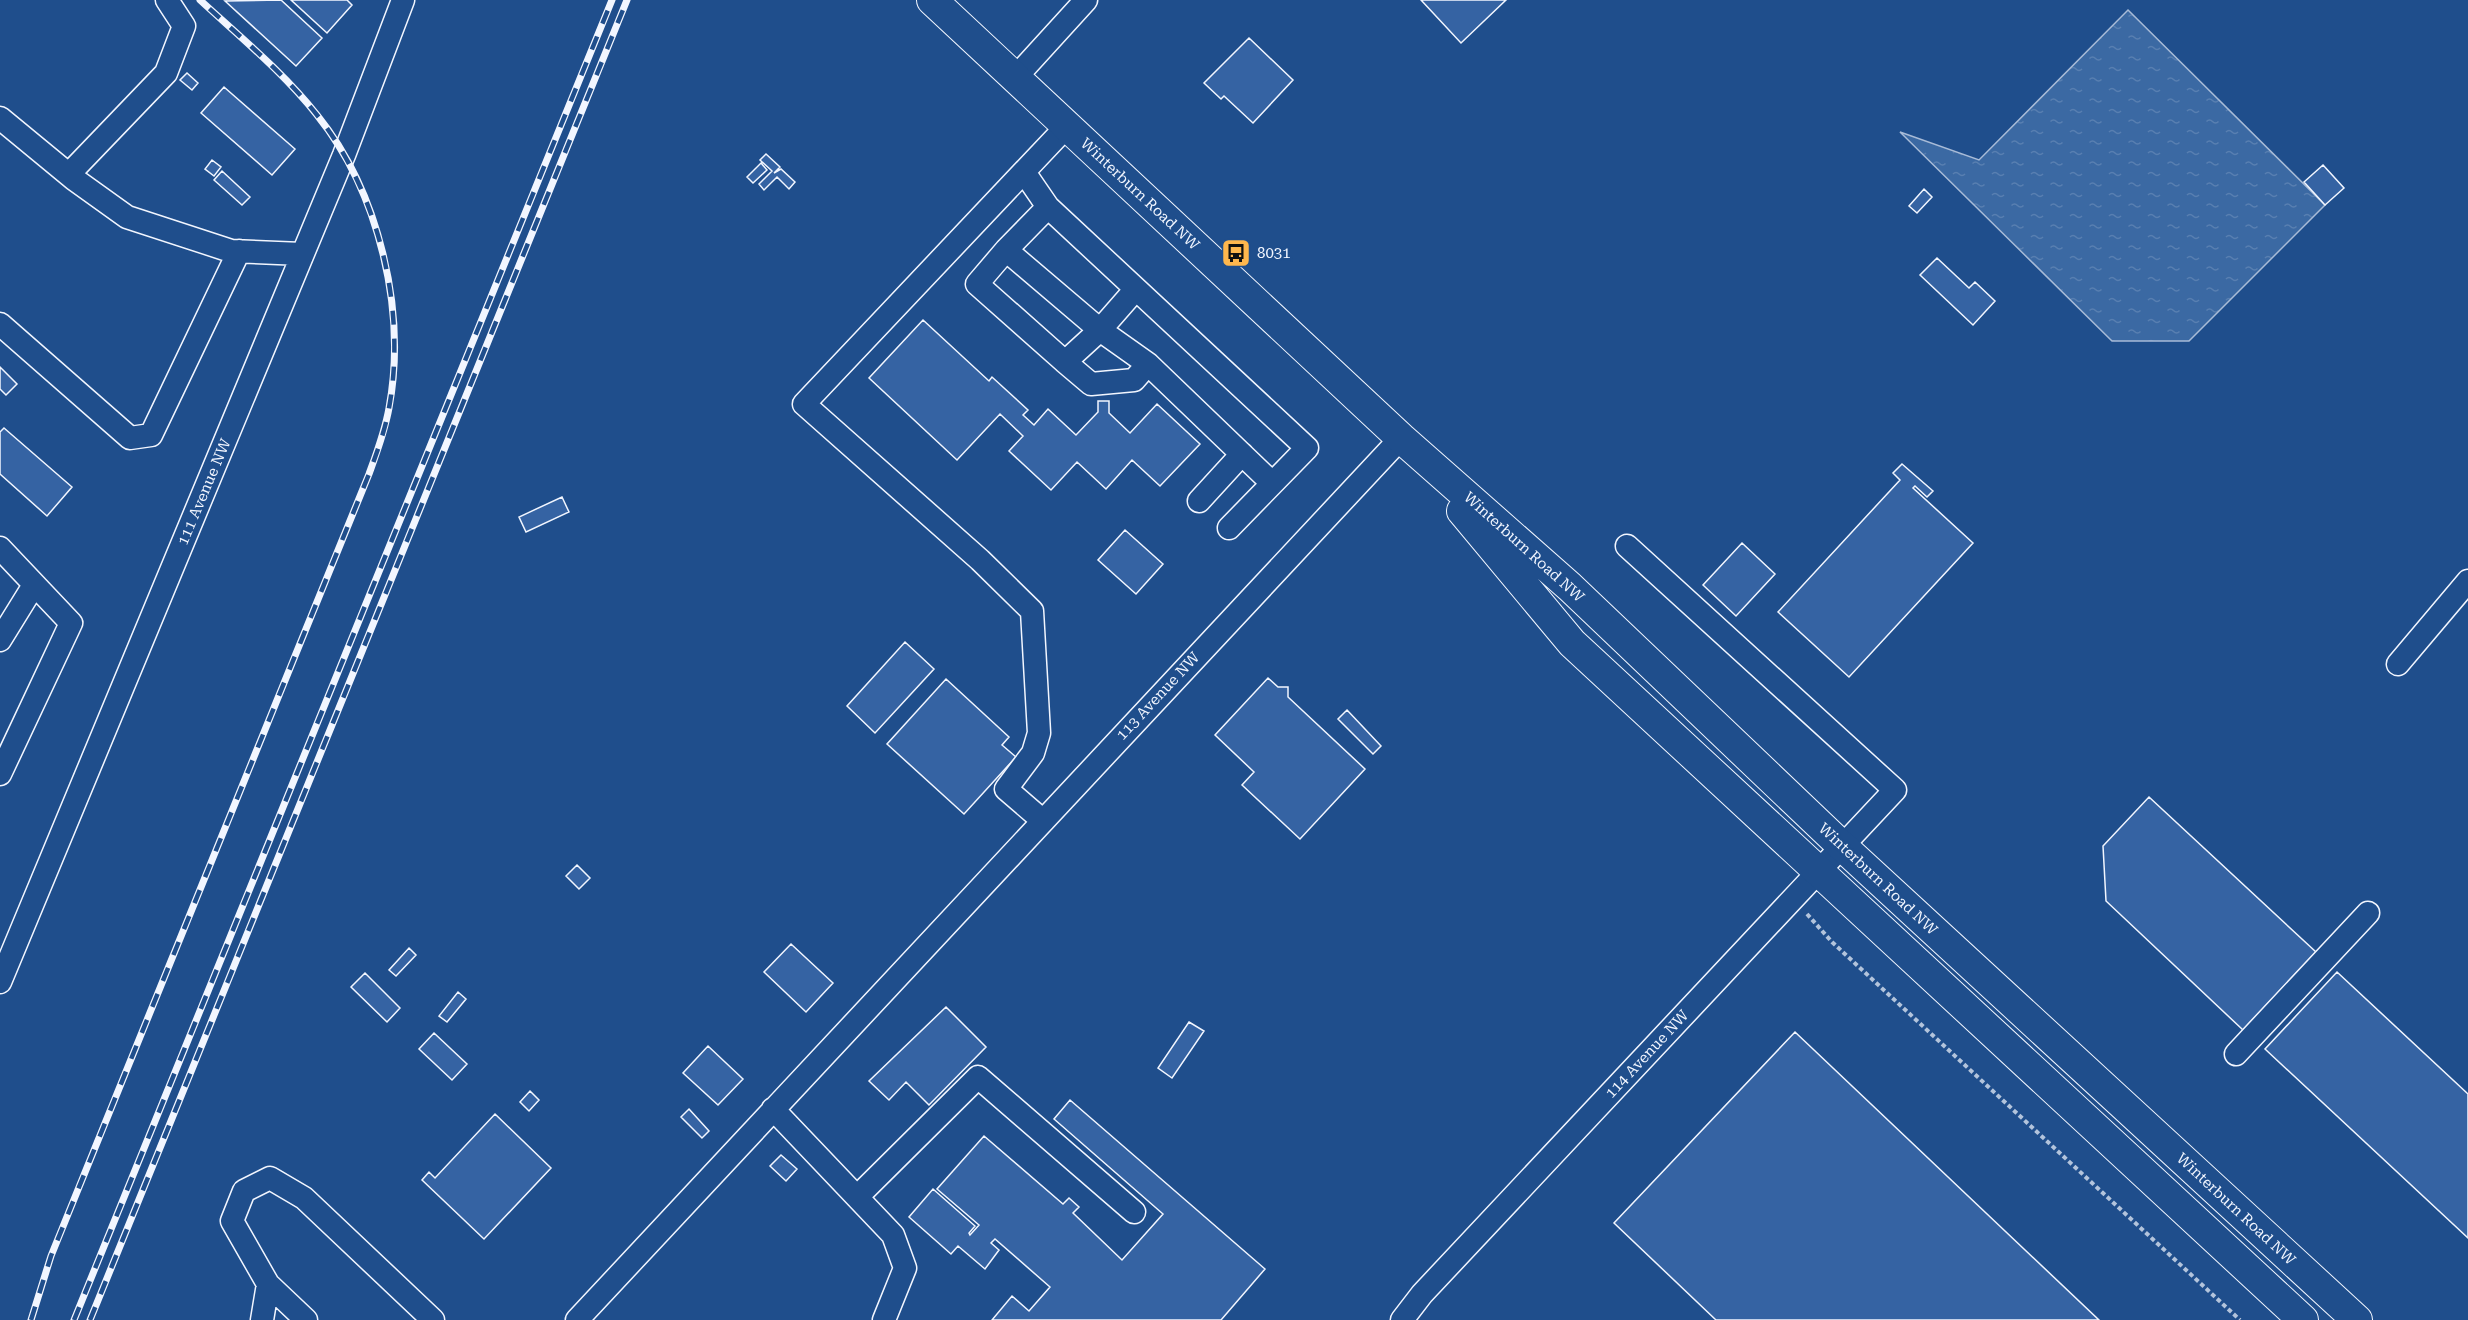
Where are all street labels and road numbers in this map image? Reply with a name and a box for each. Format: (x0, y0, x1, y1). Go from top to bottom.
street label: Winterburn Road NW (1077, 134, 1204, 254)
street label: 111 Avenue NW (173, 435, 235, 548)
street label: Winterburn Road NW (1460, 488, 1589, 606)
street label: 113 Avenue NW (1113, 648, 1204, 744)
street label: Winterburn Road NW (1815, 819, 1942, 939)
street label: 114 Avenue NW (1602, 1006, 1693, 1102)
street label: Winterburn Road NW (2173, 1149, 2300, 1269)

